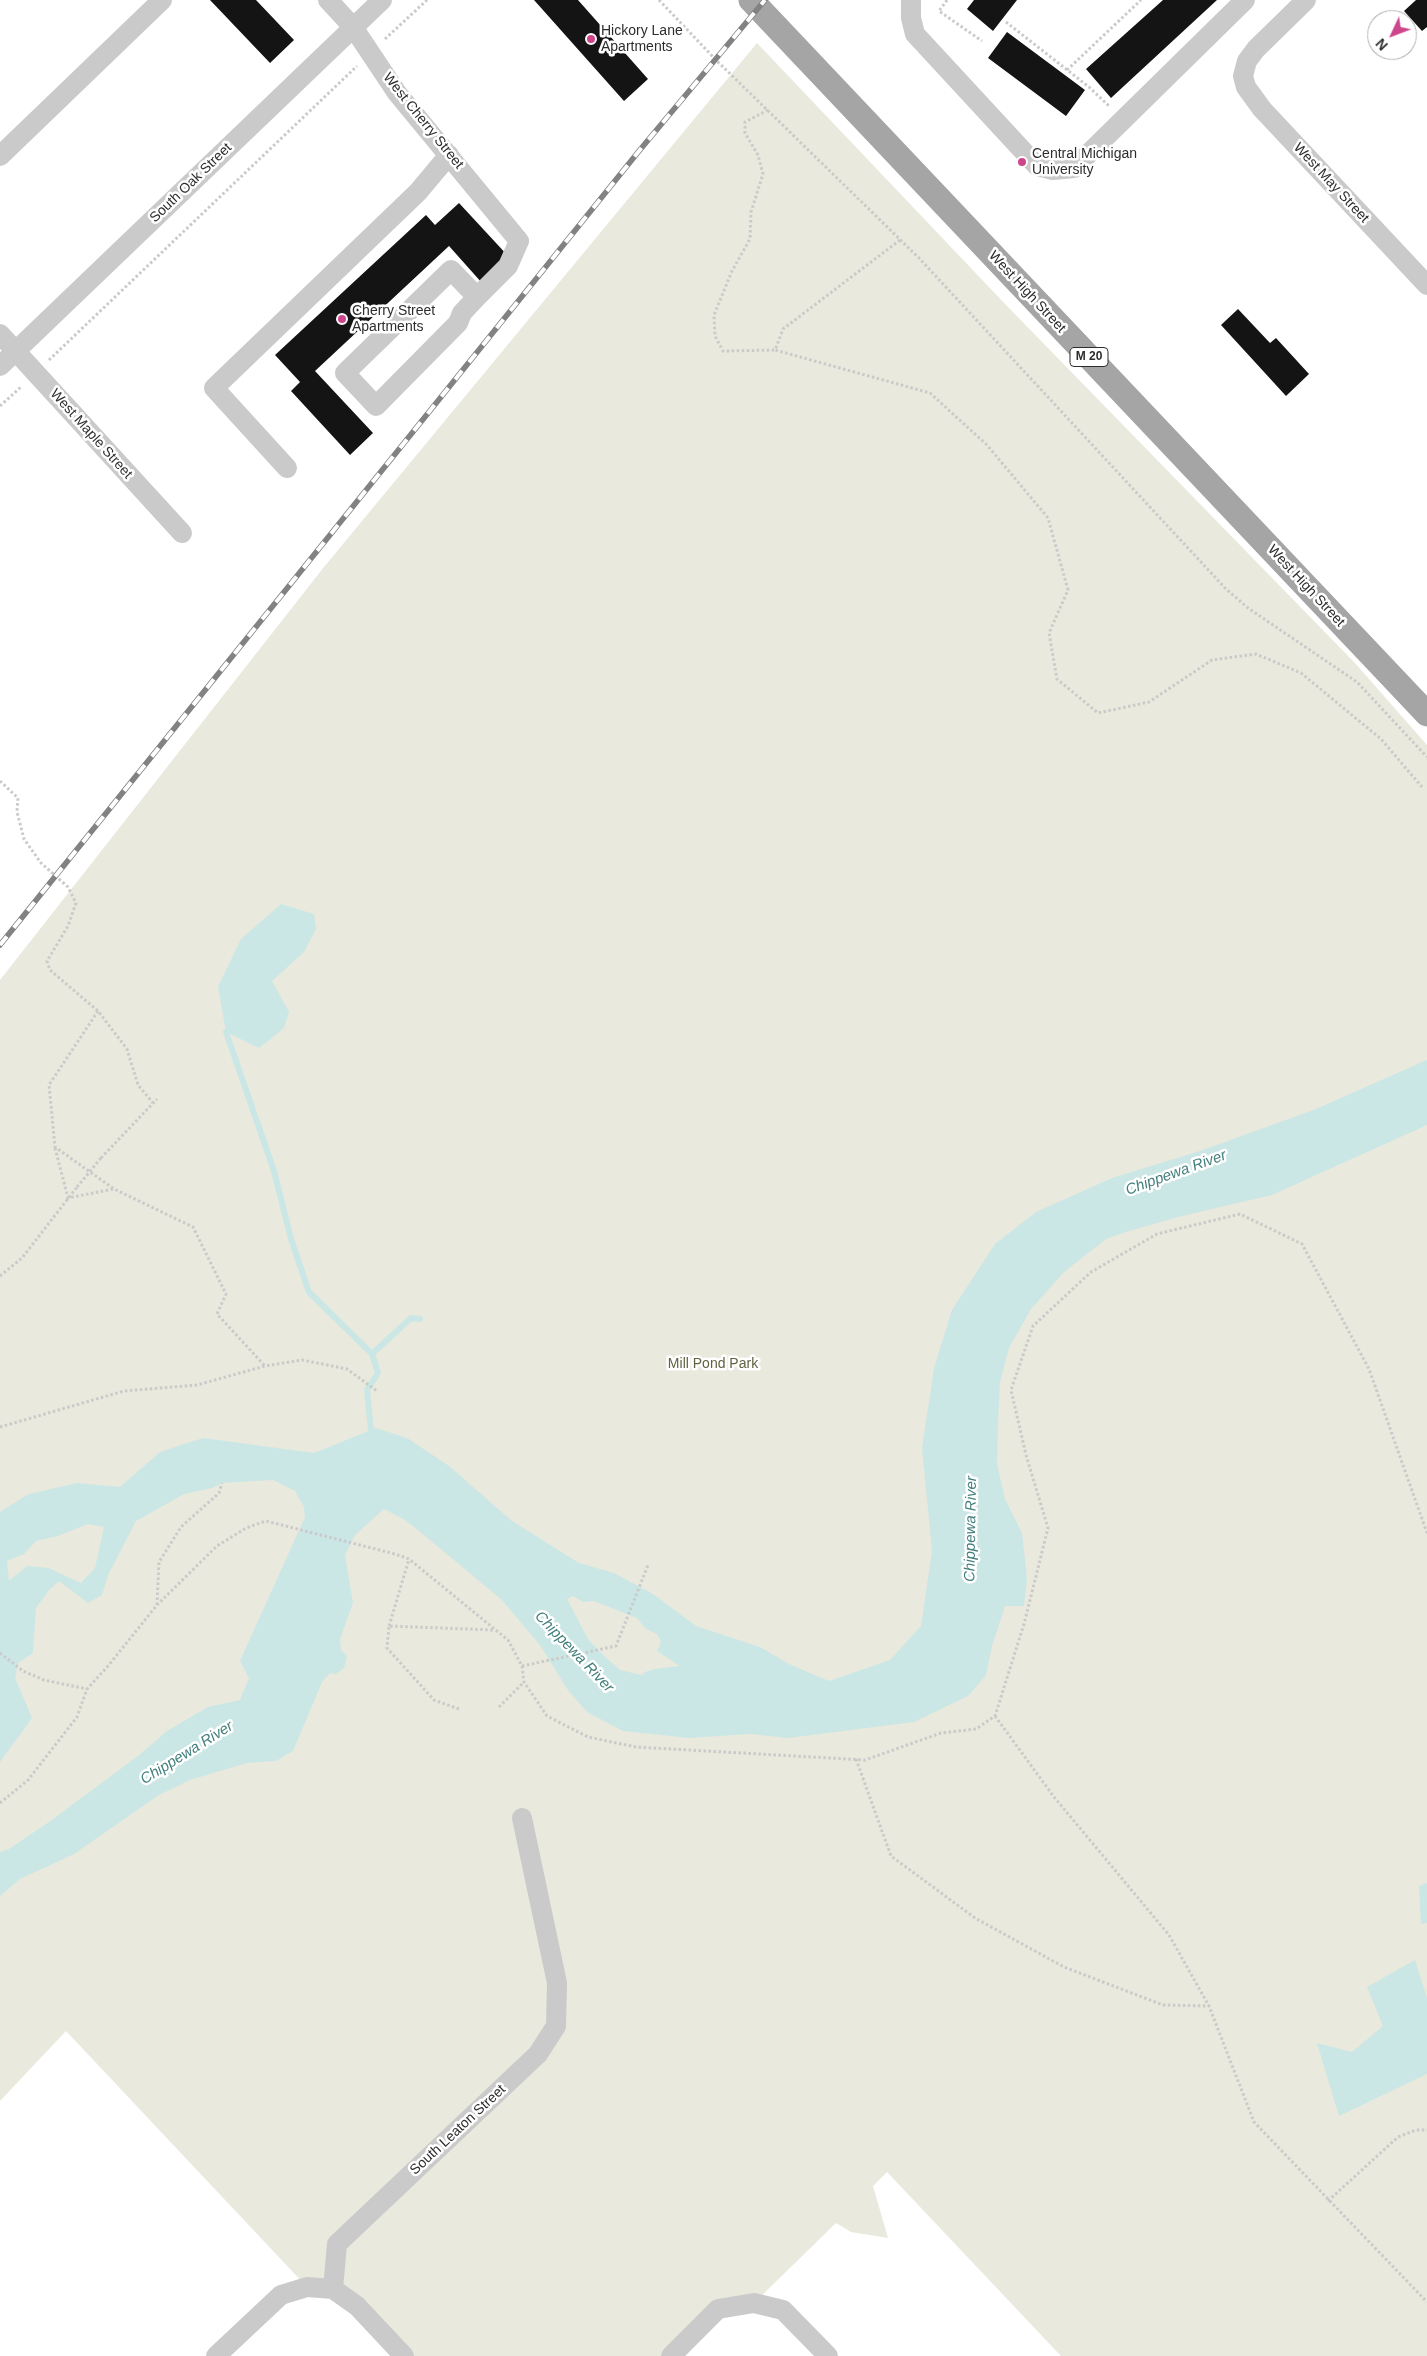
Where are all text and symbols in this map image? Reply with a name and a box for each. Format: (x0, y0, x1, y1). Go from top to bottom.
north arrow (1367, 10, 1417, 60)
place label: Hickory Lane Apartments (601, 23, 683, 56)
marker: Hickory Lane Apartments (585, 33, 597, 45)
text: N (1372, 35, 1391, 54)
street label: West Cherry Street (379, 70, 467, 172)
street label: South Oak Street (147, 140, 235, 226)
street label: West May Street (1290, 140, 1372, 226)
place label: Central Michigan University (1032, 146, 1137, 178)
marker: Central Michigan University (1016, 156, 1028, 168)
street label: West High Street (985, 248, 1069, 336)
place label: Cherry Street Apartments (352, 303, 435, 336)
marker: Cherry Street Apartments (336, 313, 348, 325)
road number: M 20 (1070, 348, 1108, 367)
street label: West Maple Street (46, 386, 136, 482)
street label: West High Street (1264, 542, 1348, 630)
water label: Chippewa River (1123, 1146, 1229, 1200)
park label: Mill Pond Park (668, 1356, 758, 1372)
water label: Chippewa River (961, 1476, 981, 1582)
water label: Chippewa River (531, 1608, 617, 1696)
water label: Chippewa River (137, 1717, 237, 1789)
street label: South Leaton Street (407, 2081, 509, 2179)

